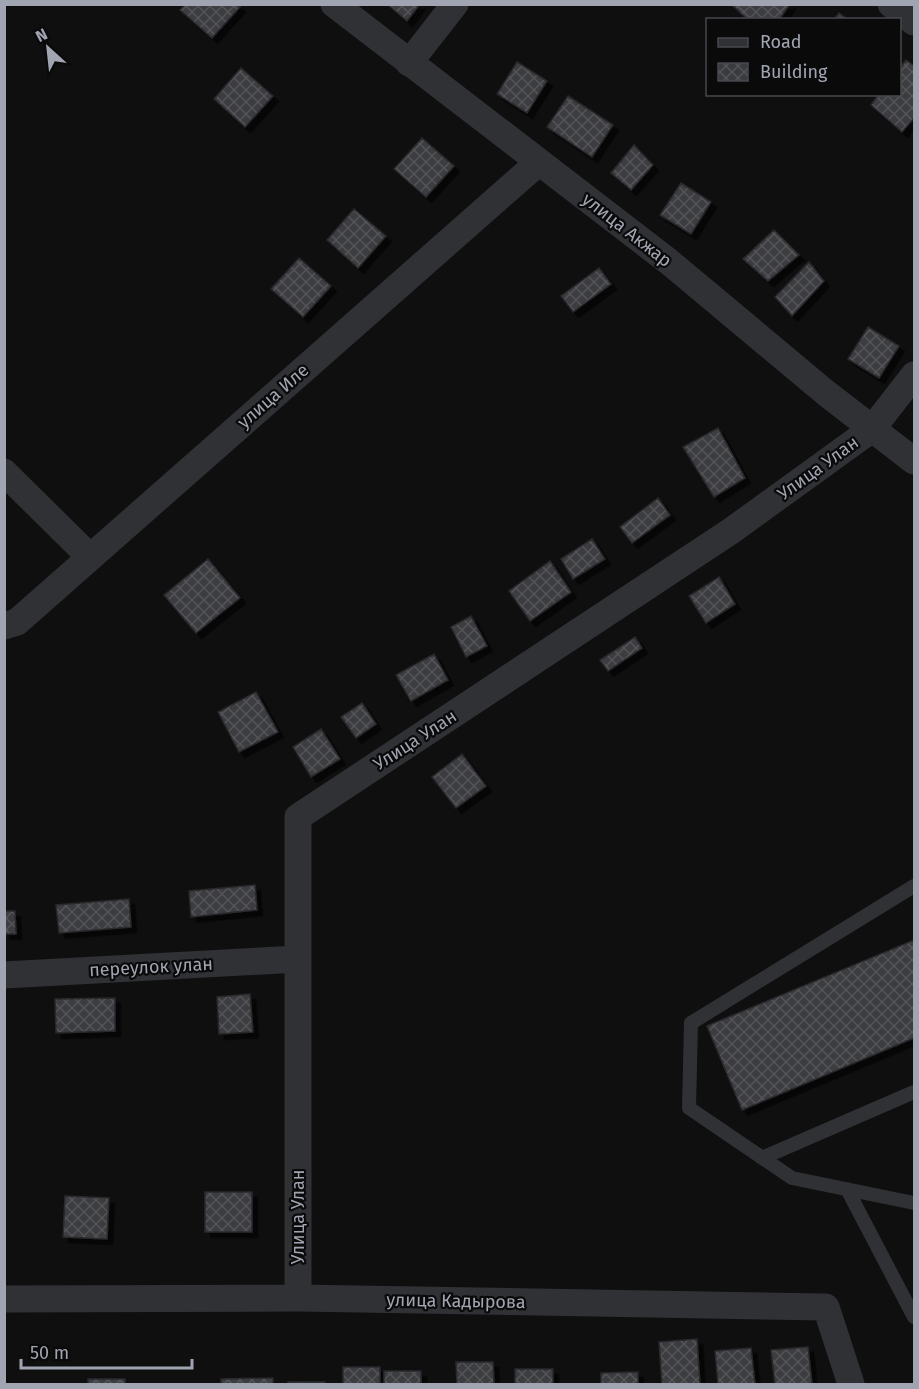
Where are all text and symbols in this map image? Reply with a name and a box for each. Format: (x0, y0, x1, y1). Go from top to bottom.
north arrow (18, 18, 78, 78)
legend (706, 18, 901, 96)
text: N (32, 24, 50, 46)
text: Road (760, 31, 802, 53)
text: Building (760, 61, 828, 83)
street label: улица Акжар (578, 188, 676, 272)
street label: улица Иле (233, 359, 313, 433)
street label: Улица Улан (773, 431, 863, 505)
street label: Улица Улан (369, 705, 461, 775)
street label: переулок улан (89, 953, 213, 981)
street label: Улица Улан (287, 1170, 309, 1264)
street label: улица Кадырова (386, 1289, 526, 1313)
scale bar (21, 1332, 192, 1370)
text: 50 m (30, 1342, 69, 1364)

